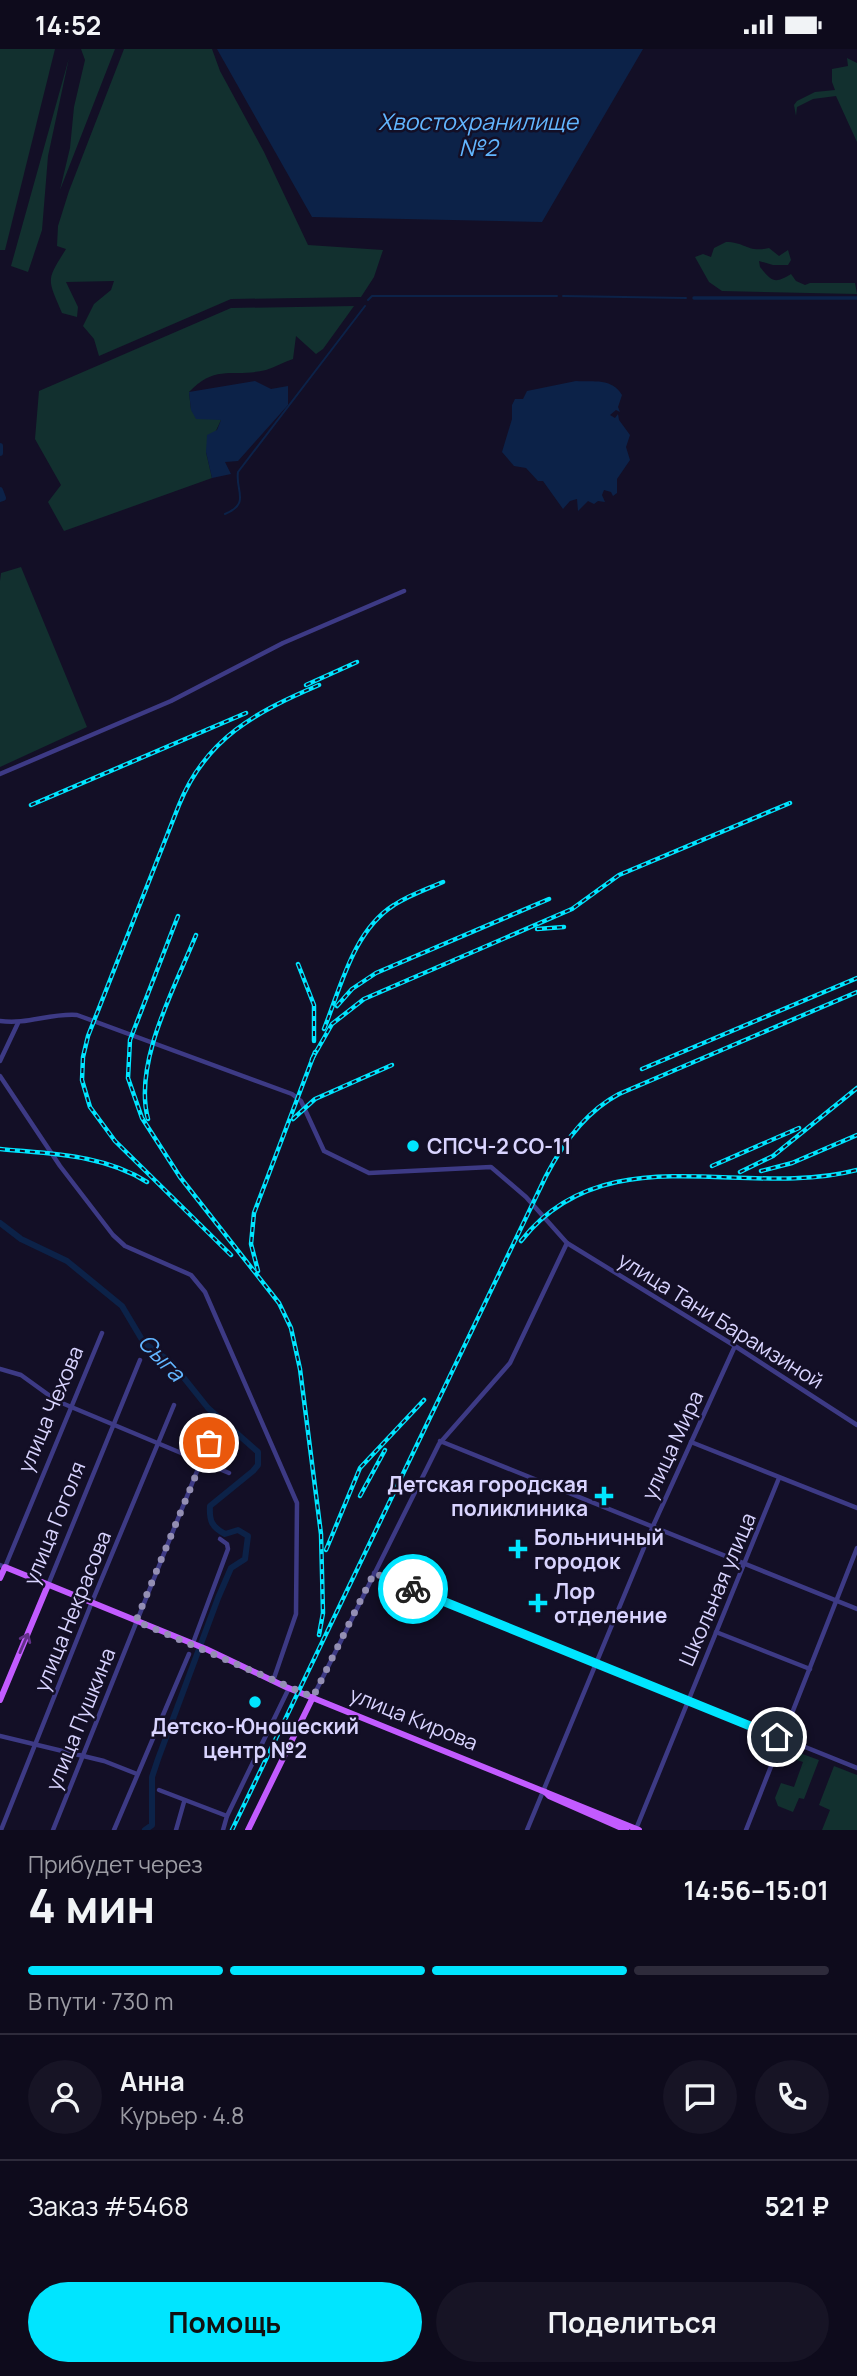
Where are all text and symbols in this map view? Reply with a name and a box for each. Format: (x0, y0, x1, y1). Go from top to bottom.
text: 14:52 (35, 7, 101, 43)
water label: Хвостохранилище №2 (378, 105, 579, 163)
place label: СПСЧ-2 СО-11 (427, 1132, 571, 1160)
marker: СПСЧ-2 СО-11 (405, 1138, 421, 1154)
street label: улица Тани Барамзиной (613, 1245, 829, 1395)
water label: Сыга (131, 1326, 193, 1389)
street label: улица Чехова (11, 1341, 89, 1477)
street label: улица Мира (635, 1386, 709, 1504)
pin (179, 1413, 239, 1473)
icon: bag (190, 1424, 228, 1462)
street label: улица Гоголя (16, 1457, 92, 1589)
place label: Детская городская поликлиника (387, 1470, 588, 1522)
marker: Детская городская поликлиника (594, 1486, 614, 1506)
street label: Школьная улица (672, 1508, 762, 1670)
place label: Больничный городок (534, 1523, 664, 1575)
street label: улица Некрасова (27, 1526, 117, 1696)
marker: Больничный городок (508, 1539, 528, 1559)
courier (378, 1554, 448, 1624)
icon: bike (394, 1570, 432, 1608)
place label: Лор отделение (554, 1577, 667, 1629)
marker: Лор отделение (528, 1593, 548, 1613)
one-way arrow (18, 1632, 31, 1654)
street label: улица Пушкина (39, 1644, 121, 1794)
street label: улица Кирова (346, 1680, 482, 1756)
marker: Детско-Юношеский центр №2 (247, 1694, 263, 1710)
pin (747, 1707, 807, 1767)
place label: Детско-Юношеский центр №2 (151, 1712, 359, 1764)
icon: home (758, 1718, 796, 1756)
text: Прибудет через (28, 1848, 203, 1880)
text: 14:56–15:01 (684, 1872, 829, 1908)
text: 4 мин (28, 1874, 155, 1937)
text: В пути · 730 m (28, 1985, 173, 2017)
button: person (28, 2060, 102, 2134)
button: chat (663, 2060, 737, 2134)
button: phone (755, 2060, 829, 2134)
text: Анна (120, 2063, 185, 2099)
text: Курьер · 4.8 (120, 2099, 244, 2131)
text: Заказ #5468 (28, 2188, 189, 2224)
text: 521 ₽ (765, 2188, 829, 2224)
button: Помощь (28, 2282, 422, 2362)
button: Поделиться (436, 2282, 829, 2362)

